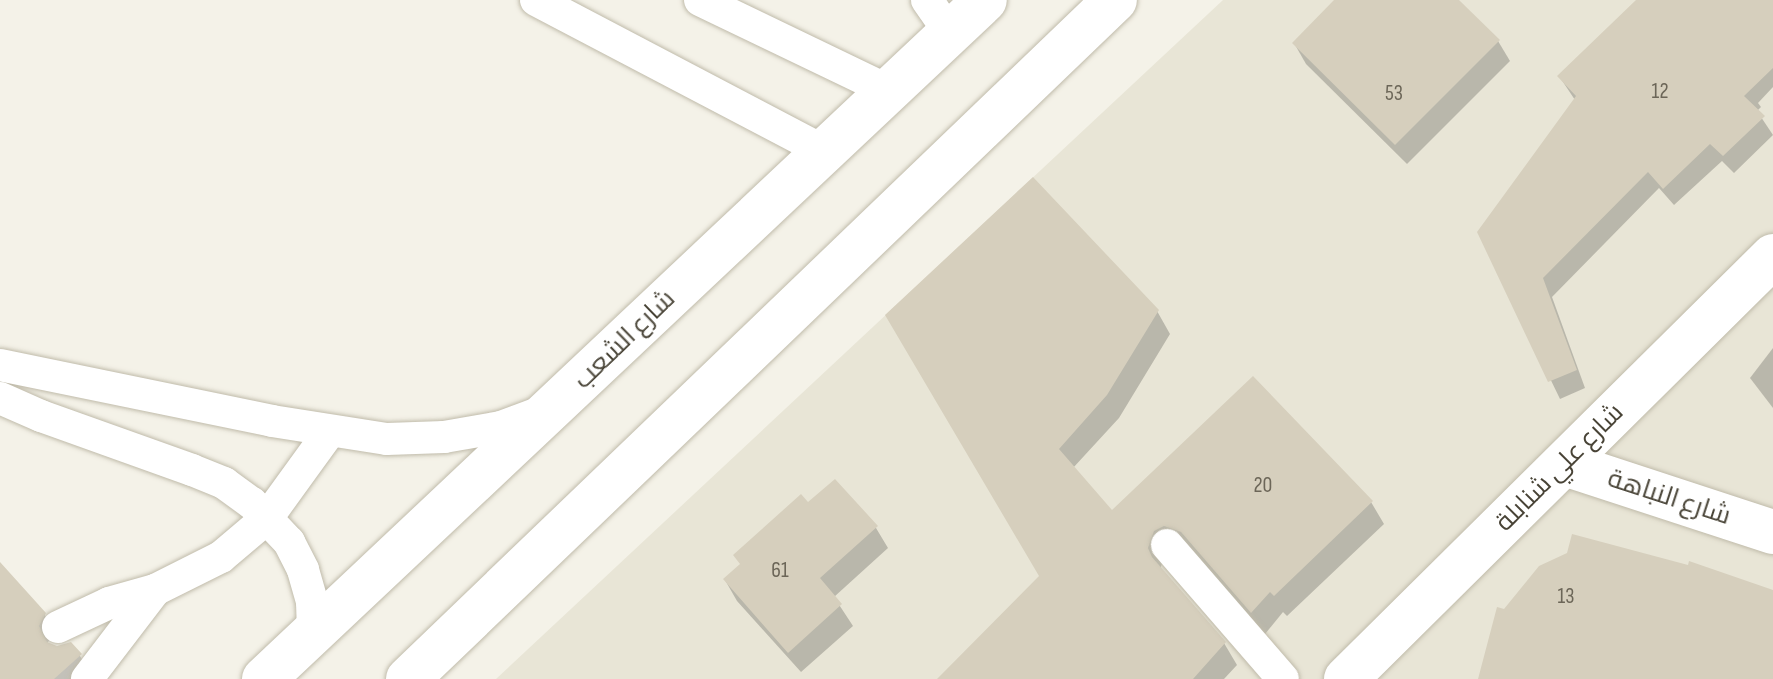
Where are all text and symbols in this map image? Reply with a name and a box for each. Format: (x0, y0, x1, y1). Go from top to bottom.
house number: 12 (1651, 79, 1669, 105)
house number: 53 (1385, 81, 1403, 107)
street label: شارع الشعب (568, 284, 682, 396)
street label: شارع علي شنابلة (1490, 398, 1630, 538)
street label: شارع النباهة (1604, 463, 1734, 533)
house number: 20 (1254, 473, 1272, 499)
house number: 61 (771, 558, 789, 584)
house number: 13 (1558, 584, 1574, 610)

